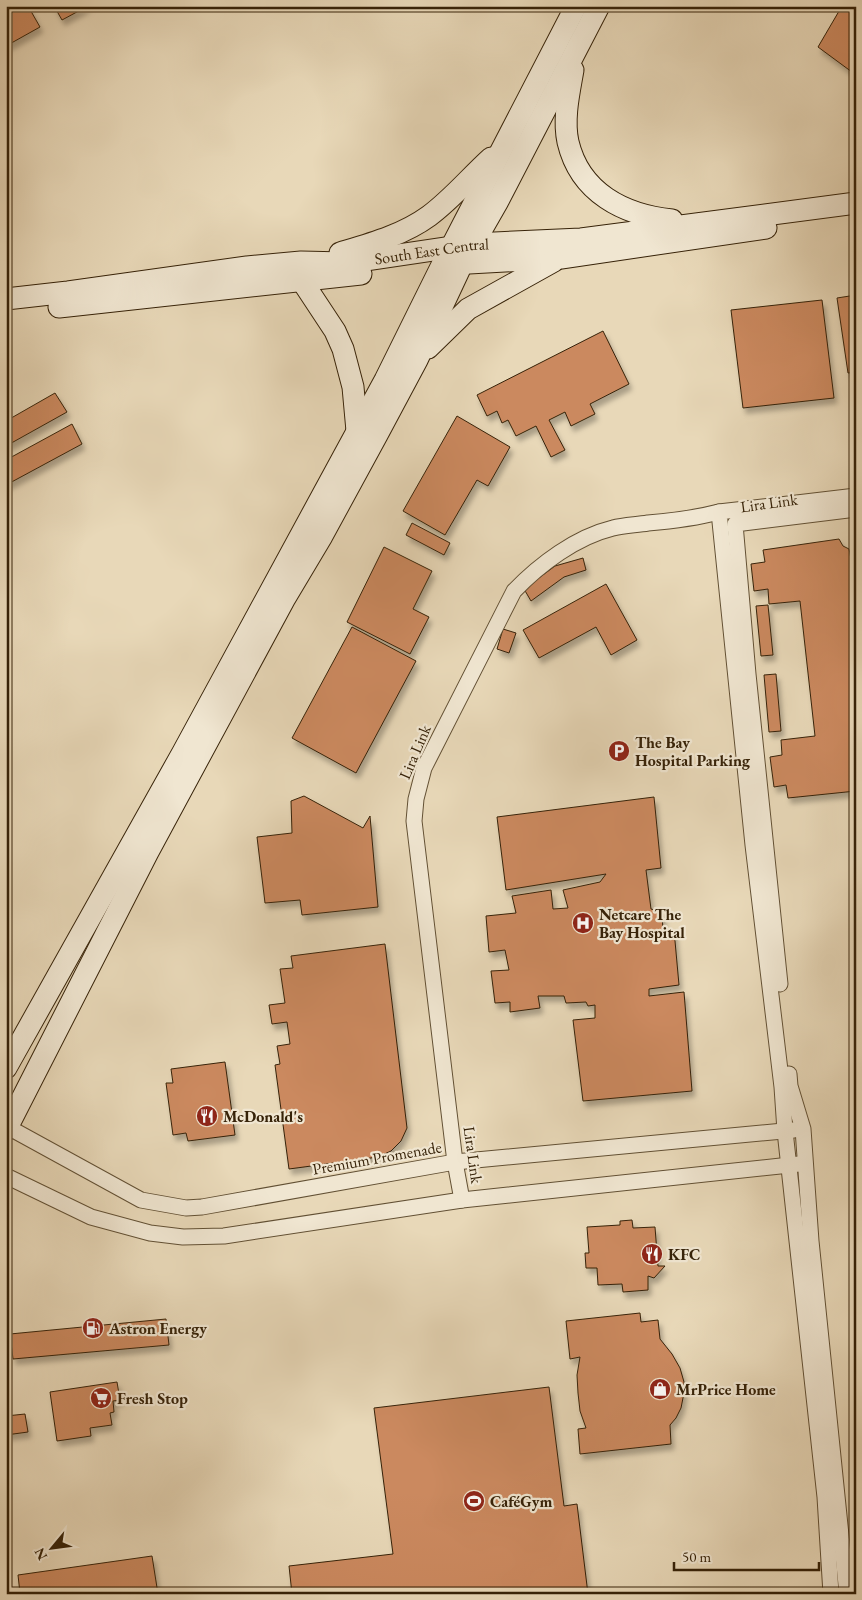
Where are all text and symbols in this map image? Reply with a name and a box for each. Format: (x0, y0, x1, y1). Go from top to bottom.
street label: South East Central (373, 233, 490, 269)
street label: Lira Link (739, 489, 799, 517)
street label: Lira Link (394, 721, 436, 783)
place label: The Bay Hospital Parking (635, 732, 751, 771)
parking icon: The Bay Hospital Parking (607, 739, 631, 763)
place label: Netcare The Bay Hospital (599, 904, 685, 943)
hospital icon: Netcare The Bay Hospital (571, 911, 595, 935)
restaurant icon: McDonald's (195, 1104, 219, 1128)
place label: McDonald's (223, 1106, 303, 1127)
street label: Lira Link (459, 1125, 487, 1185)
street label: Premium Promenade (311, 1136, 443, 1180)
restaurant icon: KFC (640, 1242, 664, 1266)
place label: KFC (668, 1244, 700, 1265)
fuel station icon: Astron Energy (81, 1316, 105, 1340)
place label: Astron Energy (108, 1318, 207, 1339)
shop icon: MrPrice Home (648, 1377, 672, 1401)
place label: MrPrice Home (676, 1379, 776, 1400)
supermarket icon: Fresh Stop (89, 1386, 113, 1410)
place label: Fresh Stop (117, 1388, 188, 1409)
sports icon: CaféGym (462, 1489, 486, 1513)
place label: CaféGym (490, 1491, 552, 1512)
north arrow (28, 1522, 78, 1572)
scale bar (674, 1540, 820, 1572)
text: N (30, 1544, 51, 1564)
text: 50 m (682, 1547, 711, 1566)

